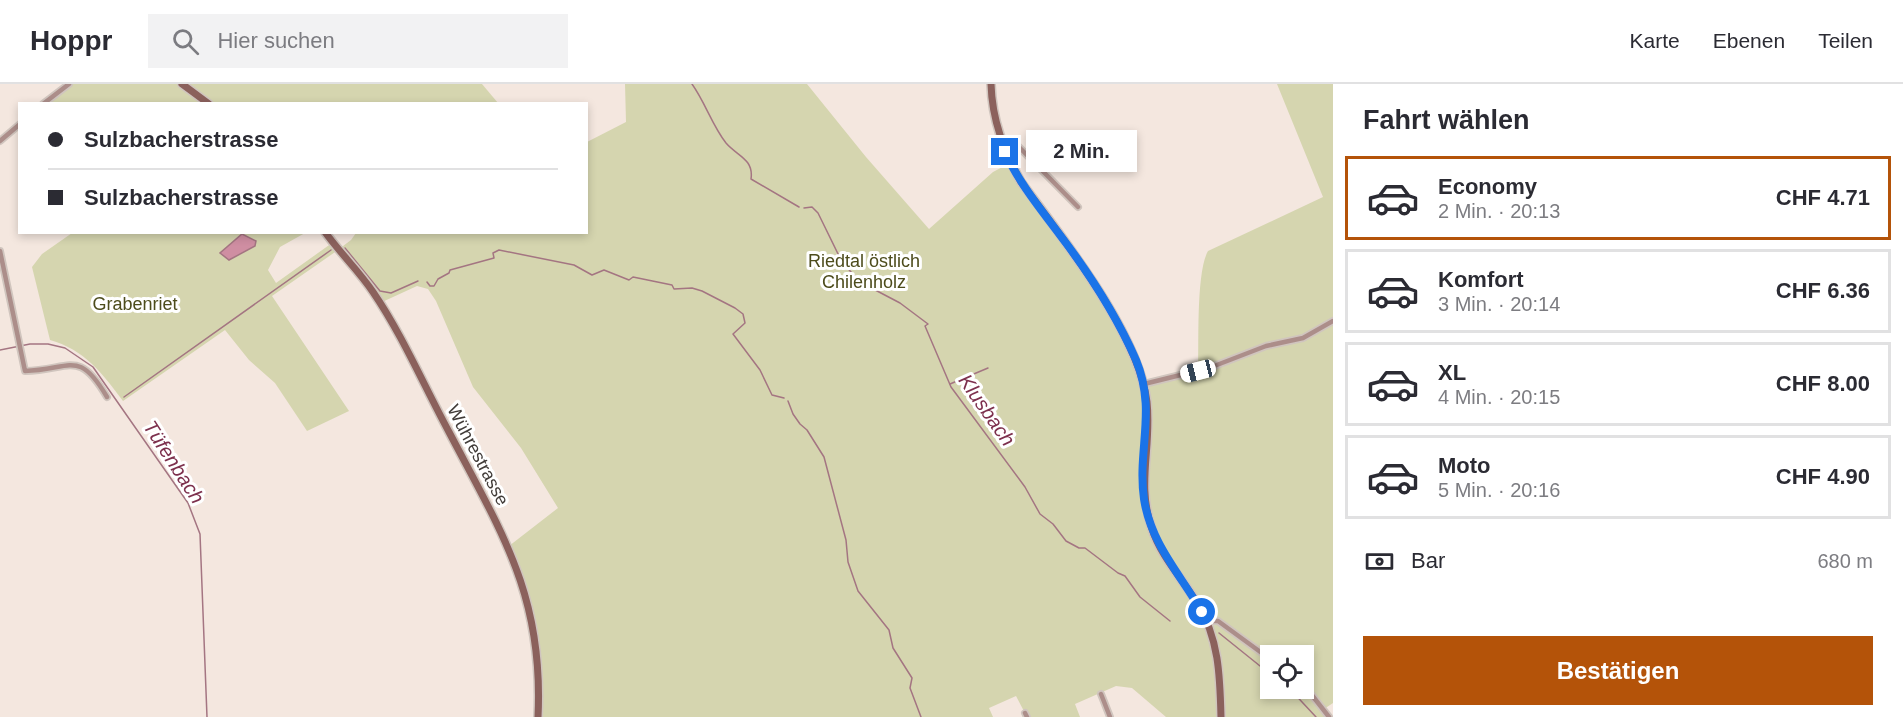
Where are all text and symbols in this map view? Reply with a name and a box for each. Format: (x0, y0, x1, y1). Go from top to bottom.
search box (148, 14, 568, 68)
text: Hoppr (30, 25, 112, 56)
icon: search (169, 25, 202, 58)
text: Hier suchen (217, 28, 335, 53)
text: Karte (1630, 29, 1680, 52)
text: Ebenen (1713, 29, 1785, 52)
text: Teilen (1818, 29, 1873, 52)
text: Fahrt wählen (1363, 105, 1530, 135)
text: Sulzbacherstrasse (84, 127, 278, 152)
callout: 2 Min. (1026, 131, 1137, 173)
route end (991, 138, 1018, 165)
text: 2 Min. (1053, 140, 1110, 162)
icon: car (1366, 171, 1420, 225)
text: Economy (1438, 174, 1537, 199)
text: Sulzbacherstrasse (84, 185, 278, 210)
text: CHF 4.71 (1776, 185, 1870, 210)
text: 2 Min. · 20:13 (1438, 200, 1560, 222)
park label: Riedtal östlich Chilenholz (808, 251, 920, 292)
icon: car (1366, 264, 1420, 318)
text: Komfort (1438, 267, 1524, 292)
text: CHF 6.36 (1776, 278, 1870, 303)
text: 3 Min. · 20:14 (1438, 293, 1560, 315)
park label: Grabenriet (92, 294, 178, 314)
icon: car (1366, 357, 1420, 411)
car (1178, 358, 1218, 384)
text: XL (1438, 360, 1466, 385)
water label: Klusbach (954, 370, 1020, 450)
text: CHF 8.00 (1776, 371, 1870, 396)
text: 4 Min. · 20:15 (1438, 386, 1560, 408)
street label: Wührestrasse (443, 401, 513, 509)
water label: Tüfenbach (139, 416, 209, 508)
icon: car (1366, 450, 1420, 504)
text: Moto (1438, 453, 1491, 478)
text: CHF 4.90 (1776, 464, 1870, 489)
text: 5 Min. · 20:16 (1438, 479, 1560, 501)
icon: cash (1363, 545, 1396, 578)
text: Bar (1411, 548, 1445, 573)
text: 680 m (1817, 550, 1873, 572)
route start (1188, 598, 1215, 625)
button: Bestätigen (1363, 636, 1873, 705)
map controls (1260, 645, 1314, 699)
button: locate (1260, 645, 1314, 699)

